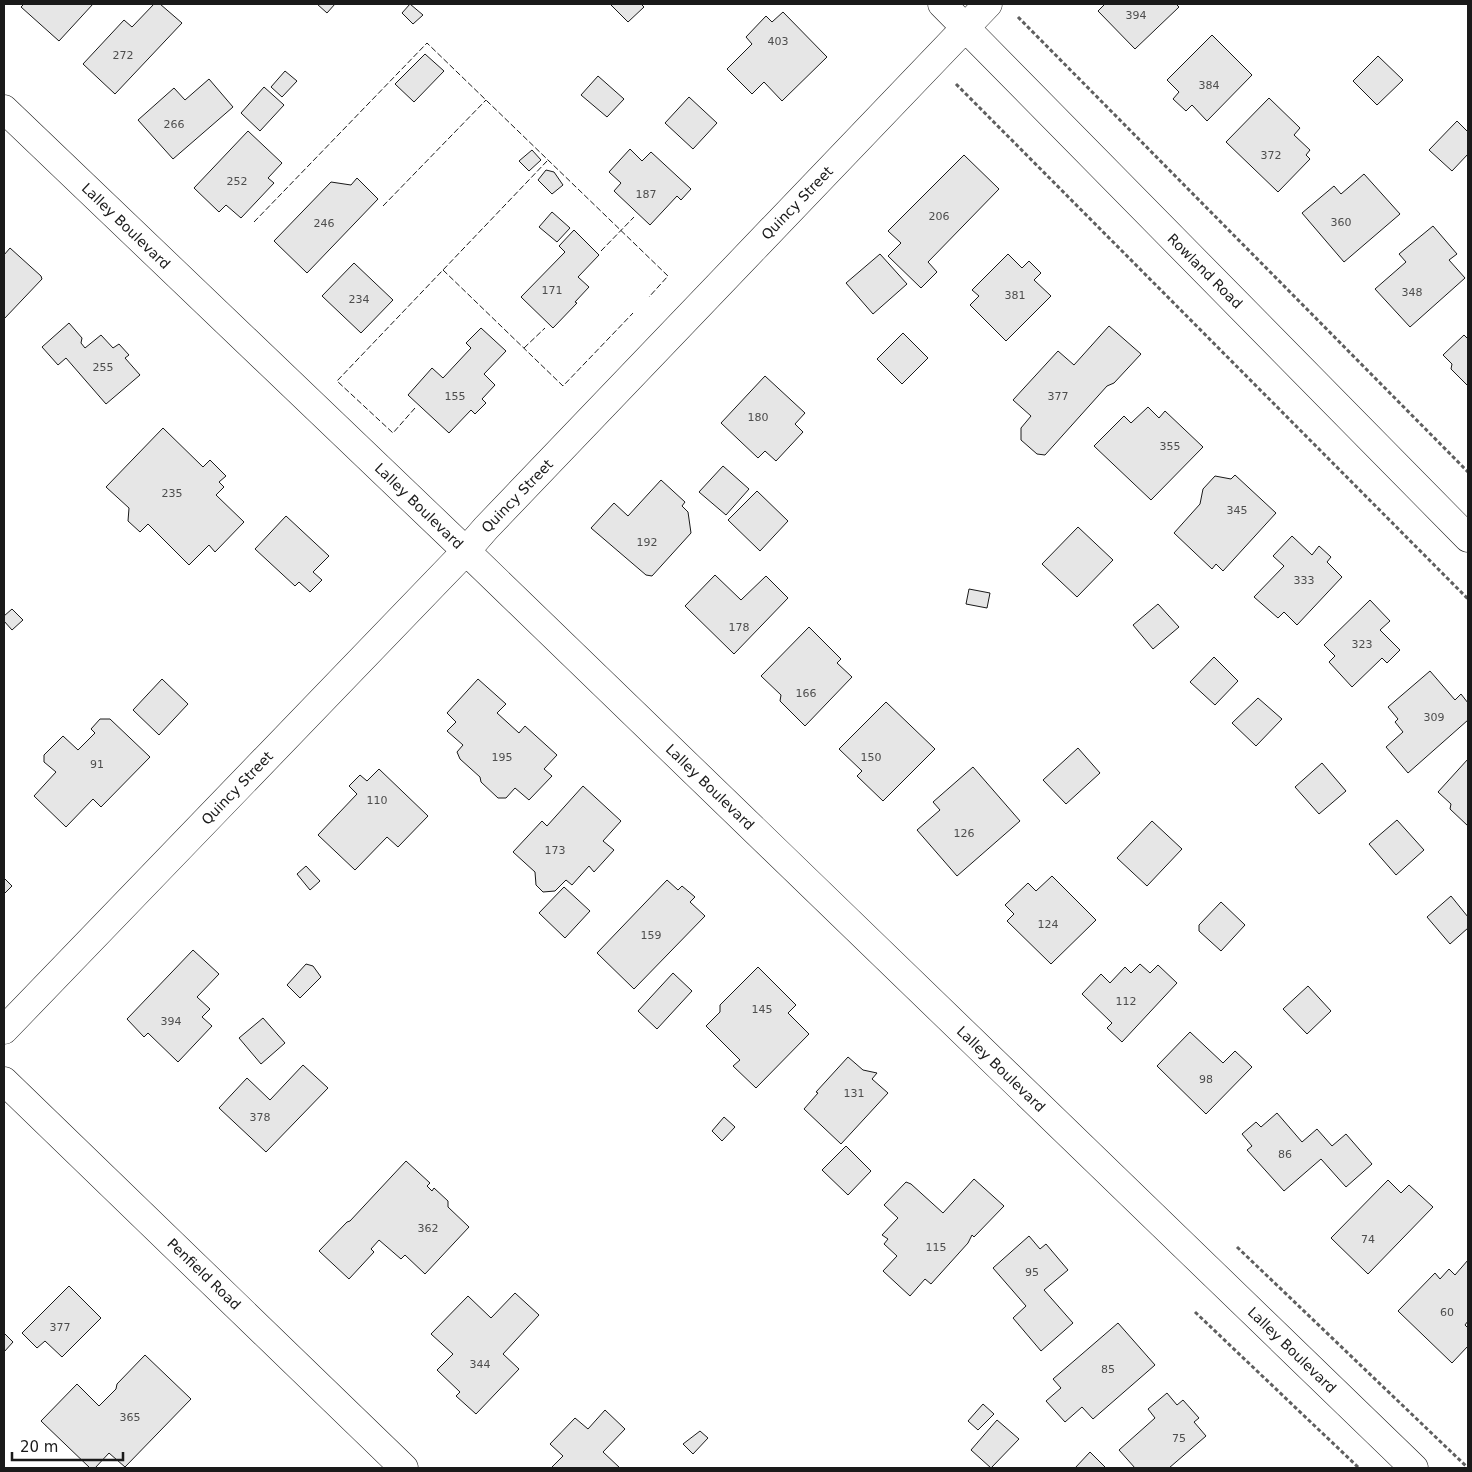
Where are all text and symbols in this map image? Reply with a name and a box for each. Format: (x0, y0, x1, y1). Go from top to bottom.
house number: 394 (1126, 9, 1147, 22)
house number: 403 (768, 35, 789, 48)
house number: 272 (113, 49, 134, 62)
house number: 384 (1199, 79, 1220, 92)
house number: 266 (164, 118, 185, 131)
house number: 372 (1261, 149, 1282, 162)
street label: Quincy Street (758, 163, 836, 243)
house number: 252 (227, 175, 248, 188)
street label: Lalley Boulevard (79, 180, 173, 272)
house number: 187 (636, 188, 657, 201)
house number: 206 (929, 210, 950, 223)
house number: 360 (1331, 216, 1352, 229)
house number: 246 (314, 217, 335, 230)
street label: Rowland Road (1164, 230, 1246, 312)
house number: 171 (542, 284, 563, 297)
house number: 348 (1402, 286, 1423, 299)
house number: 381 (1005, 289, 1026, 302)
house number: 234 (349, 293, 370, 306)
house number: 255 (93, 361, 114, 374)
house number: 155 (445, 390, 466, 403)
house number: 377 (1048, 390, 1069, 403)
house number: 180 (748, 411, 769, 424)
house number: 355 (1160, 440, 1181, 453)
street label: Quincy Street (478, 456, 556, 536)
street label: Lalley Boulevard (372, 460, 466, 552)
house number: 235 (162, 487, 183, 500)
house number: 345 (1227, 504, 1248, 517)
house number: 192 (637, 536, 658, 549)
house number: 333 (1294, 574, 1315, 587)
house number: 178 (729, 621, 750, 634)
house number: 323 (1352, 638, 1373, 651)
house number: 166 (796, 687, 817, 700)
house number: 309 (1424, 711, 1445, 724)
street label: Lalley Boulevard (663, 741, 757, 833)
street label: Quincy Street (198, 748, 276, 828)
house number: 195 (492, 751, 513, 764)
house number: 150 (861, 751, 882, 764)
house number: 91 (90, 758, 104, 771)
house number: 110 (367, 794, 388, 807)
house number: 126 (954, 827, 975, 840)
house number: 173 (545, 844, 566, 857)
house number: 124 (1038, 918, 1059, 931)
house number: 159 (641, 929, 662, 942)
house number: 112 (1116, 995, 1137, 1008)
house number: 145 (752, 1003, 773, 1016)
house number: 394 (161, 1015, 182, 1028)
street label: Lalley Boulevard (954, 1023, 1048, 1115)
house number: 98 (1199, 1073, 1213, 1086)
house number: 131 (844, 1087, 865, 1100)
house number: 378 (250, 1111, 271, 1124)
house number: 86 (1278, 1148, 1292, 1161)
house number: 362 (418, 1222, 439, 1235)
house number: 74 (1361, 1233, 1375, 1246)
street label: Penfield Road (164, 1235, 244, 1313)
house number: 115 (926, 1241, 947, 1254)
house number: 95 (1025, 1266, 1039, 1279)
street label: Lalley Boulevard (1245, 1304, 1339, 1396)
house number: 60 (1440, 1306, 1454, 1319)
house number: 377 (50, 1321, 71, 1334)
house number: 344 (470, 1358, 491, 1371)
house number: 85 (1101, 1363, 1115, 1376)
house number: 365 (120, 1411, 141, 1424)
scale bar (12, 1430, 124, 1462)
house number: 75 (1172, 1432, 1186, 1445)
text: 20 m (20, 1438, 58, 1456)

